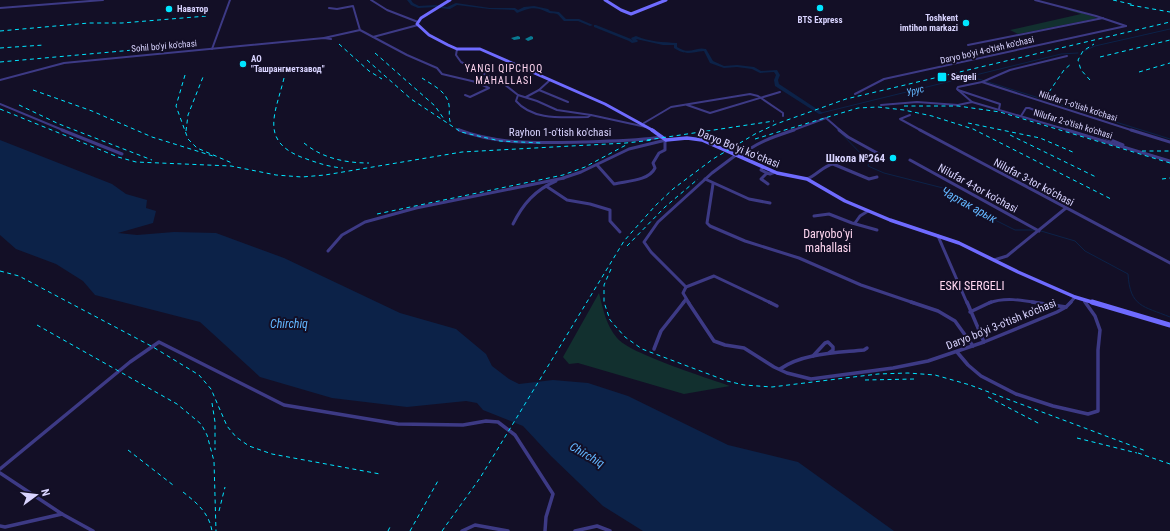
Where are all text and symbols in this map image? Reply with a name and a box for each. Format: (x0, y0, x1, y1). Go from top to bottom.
marker: BTS Express (815, 3, 825, 13)
marker: Наватор (164, 4, 174, 14)
place label: Наватор (177, 4, 209, 14)
place label: Toshkent imtihon markazi (900, 13, 958, 33)
place label: BTS Express (798, 15, 843, 25)
marker: Toshkent imtihon markazi (961, 18, 971, 28)
street label: Daryo bo'yi 4-o'tish ko'chasi (939, 34, 1035, 66)
street label: Sohil bo'yi ko'chasi (131, 38, 197, 54)
place label: АО "Ташрангметзавод" (251, 54, 325, 74)
marker: АО "Ташрангметзавод" (238, 59, 248, 69)
district label: YANGI QIPCHOQ MAHALLASI (465, 63, 543, 86)
marker: Sergeli (936, 71, 948, 83)
place label: Sergeli (951, 72, 976, 82)
water label: Урус (905, 83, 926, 98)
street label: Nilufar 1-o'tish ko'chasi (1038, 89, 1118, 123)
street label: Nilufar 2-o'tish ko'chasi (1032, 107, 1114, 141)
street label: Rayhon 1-o'tish ko'chasi (509, 126, 611, 139)
street label: Daryo Boʻyi koʻchasi (696, 126, 782, 171)
place label: Школа №264 (826, 152, 885, 165)
marker: Школа №264 (888, 153, 898, 163)
street label: Nilufar 3-tor ko'chasi (991, 156, 1076, 209)
street label: Nilufar 4-tor ko'chasi (936, 161, 1020, 216)
water label: Чартак арык (939, 184, 1000, 226)
district label: Daryoboʻyi mahallasi (803, 227, 853, 255)
district label: ESKI SERGELI (940, 279, 1004, 293)
street label: Daryo bo'yi 3-o'tish ko'chasi (944, 296, 1058, 352)
water label: Chirchiq (270, 317, 308, 331)
water label: Chirchiq (567, 439, 607, 471)
north arrow (16, 475, 56, 515)
text: N (38, 488, 52, 498)

